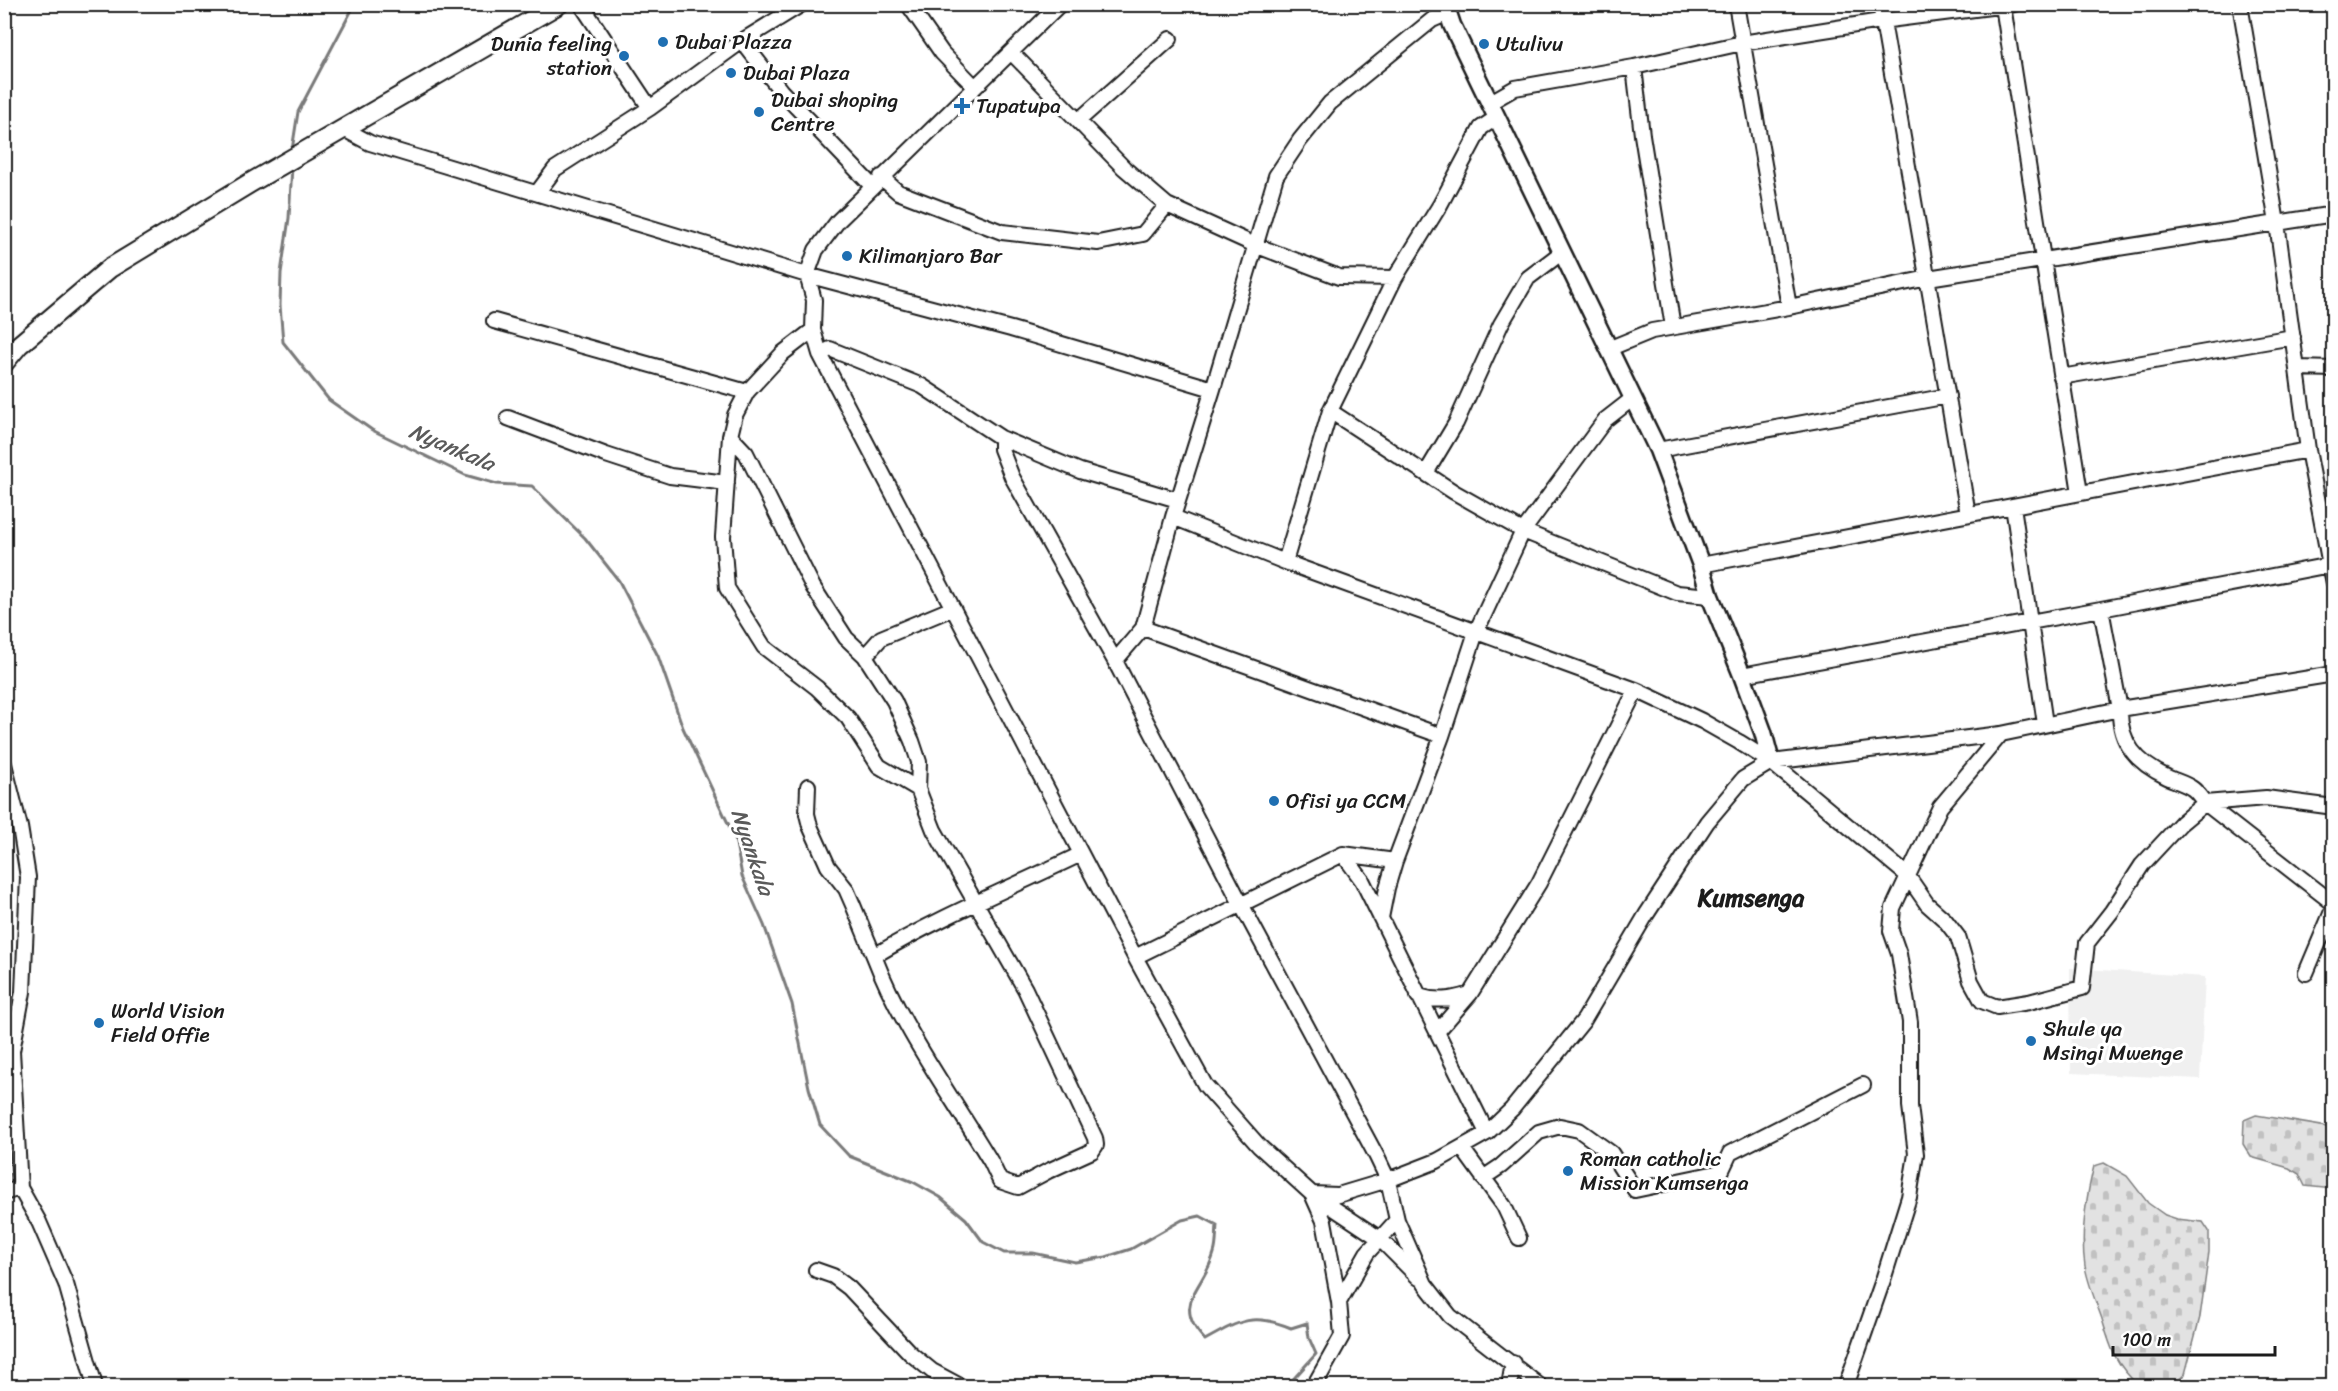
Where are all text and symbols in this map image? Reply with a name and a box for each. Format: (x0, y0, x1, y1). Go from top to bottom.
place label: Dubai Plazza (675, 23, 792, 61)
place label: Dunia feeling station (491, 25, 612, 87)
place label: Utulivu (1496, 25, 1563, 63)
marker: Dubai Plazza (656, 35, 670, 49)
marker: Utulivu (1477, 37, 1491, 51)
marker: Dunia feeling station (617, 49, 631, 63)
place label: Dubai Plaza (743, 54, 850, 92)
marker: Dubai Plaza (724, 66, 738, 80)
place label: Dubai shoping Centre (771, 81, 898, 143)
place label: Tupatupa (976, 87, 1061, 125)
marker: Tupatupa (953, 97, 971, 115)
marker: Dubai shoping Centre (752, 105, 766, 119)
place label: Kilimanjaro Bar (859, 237, 1003, 275)
marker: Kilimanjaro Bar (840, 249, 854, 263)
water label: Nyankala (403, 412, 503, 483)
place label: Ofisi ya CCM (1286, 782, 1406, 820)
marker: Ofisi ya CCM (1267, 794, 1281, 808)
water label: Nyankala (720, 803, 787, 903)
district label: Kumsenga (1697, 877, 1805, 919)
place label: World Vision Field Offie (111, 992, 225, 1054)
place label: Shule ya Msingi Mwenge (2043, 1010, 2183, 1072)
marker: World Vision Field Offie (92, 1016, 106, 1030)
marker: Shule ya Msingi Mwenge (2024, 1034, 2038, 1048)
place label: Roman catholic Mission Kumsenga (1580, 1140, 1749, 1202)
marker: Roman catholic Mission Kumsenga (1561, 1164, 1575, 1178)
scale bar (2113, 1319, 2275, 1357)
text: 100 m (2122, 1324, 2171, 1356)

